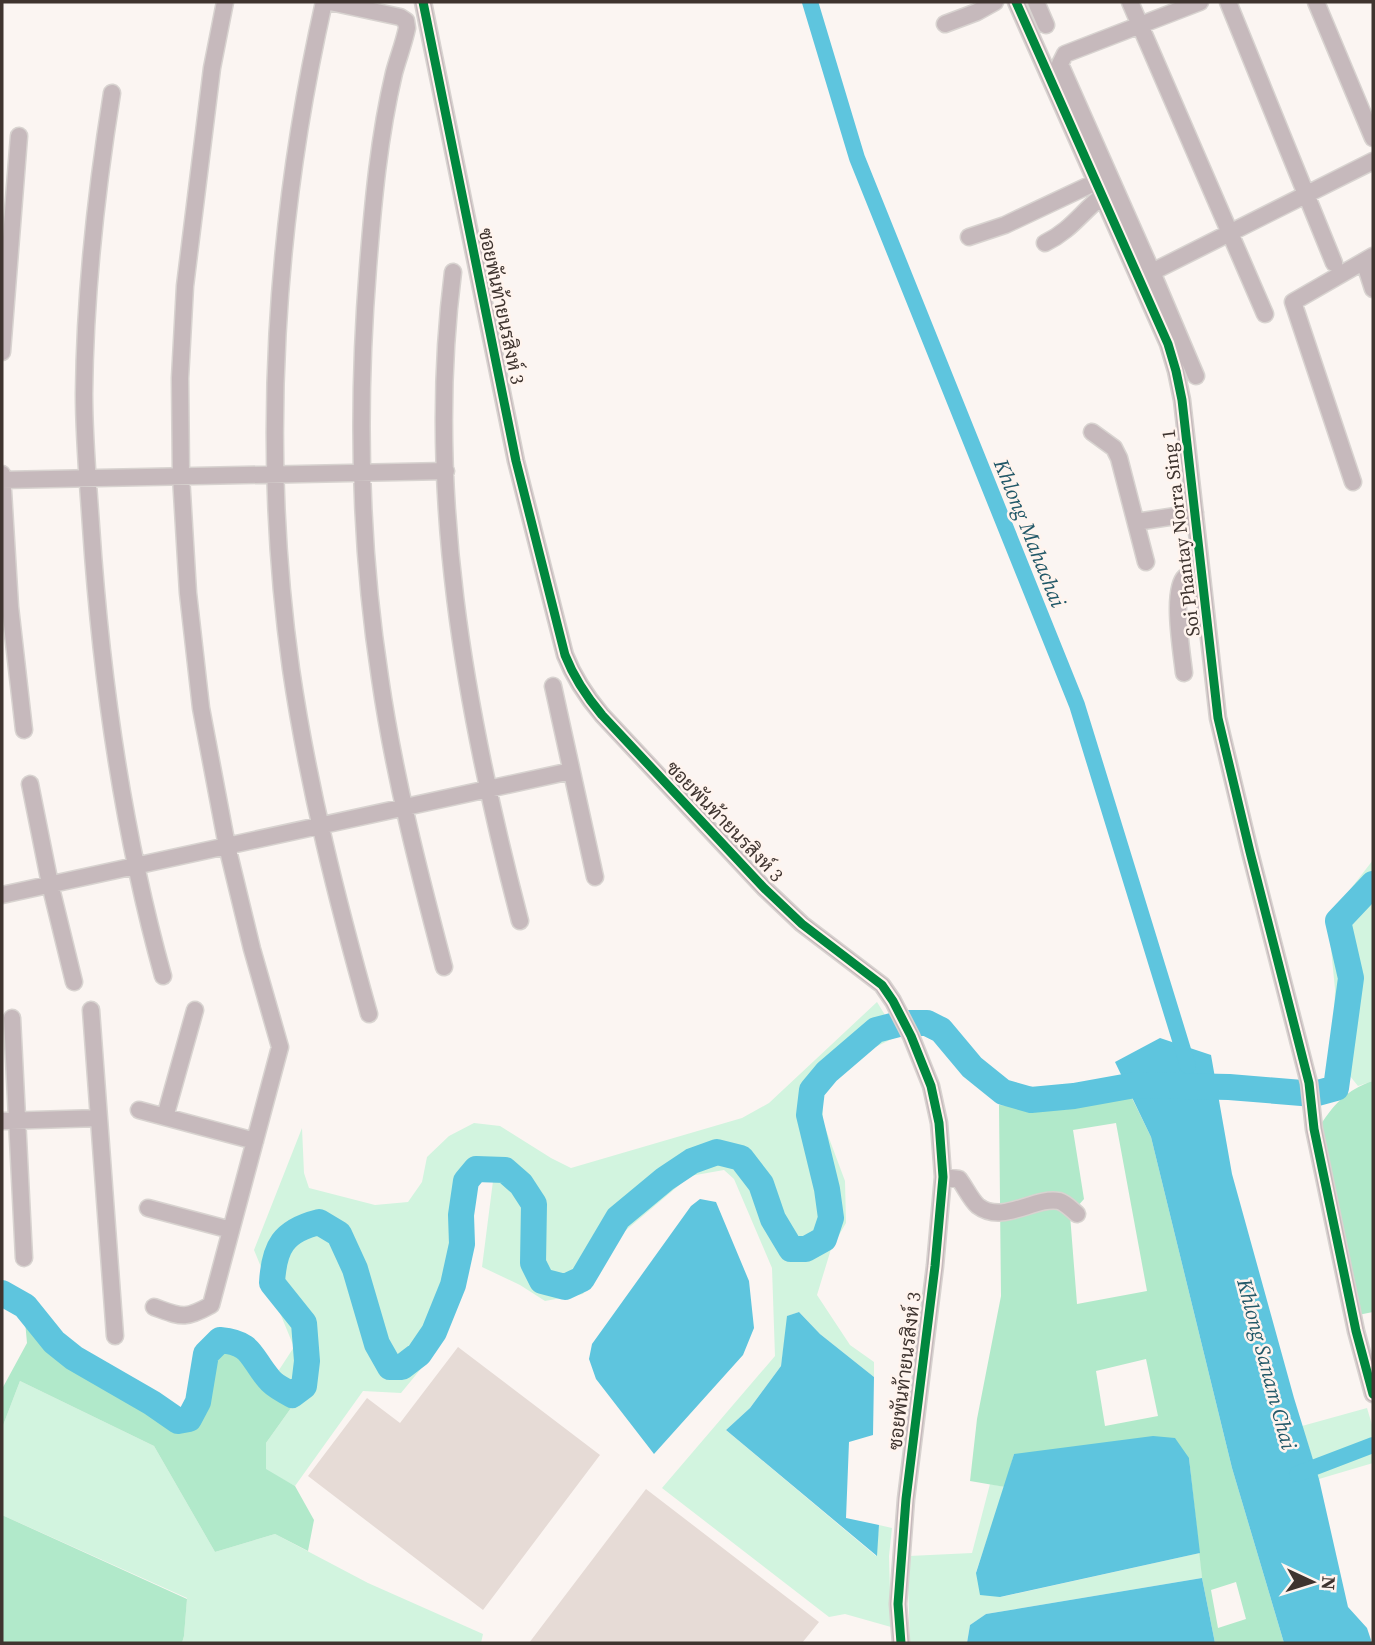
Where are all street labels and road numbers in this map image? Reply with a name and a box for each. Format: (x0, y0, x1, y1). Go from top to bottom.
street label: ซอยพันท้ายนรสิงห์ 3 (473, 226, 531, 386)
street label: Soi Phantay Norra Sing 1 (1154, 428, 1206, 638)
street label: ซอยพันท้ายนรสิงห์ 3 (660, 755, 790, 887)
street label: ซอยพันท้ายนรสิงห์ 3 (881, 1290, 927, 1452)

